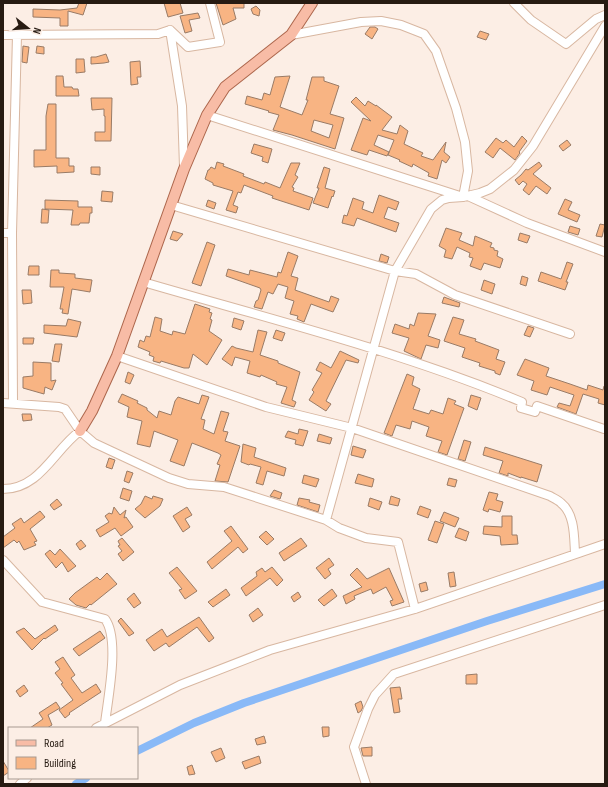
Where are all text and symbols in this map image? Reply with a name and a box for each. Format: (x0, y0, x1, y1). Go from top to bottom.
north arrow (8, 8, 48, 48)
text: N (30, 26, 44, 36)
legend (8, 727, 138, 779)
text: Road (44, 736, 64, 751)
text: Building (44, 756, 76, 771)

